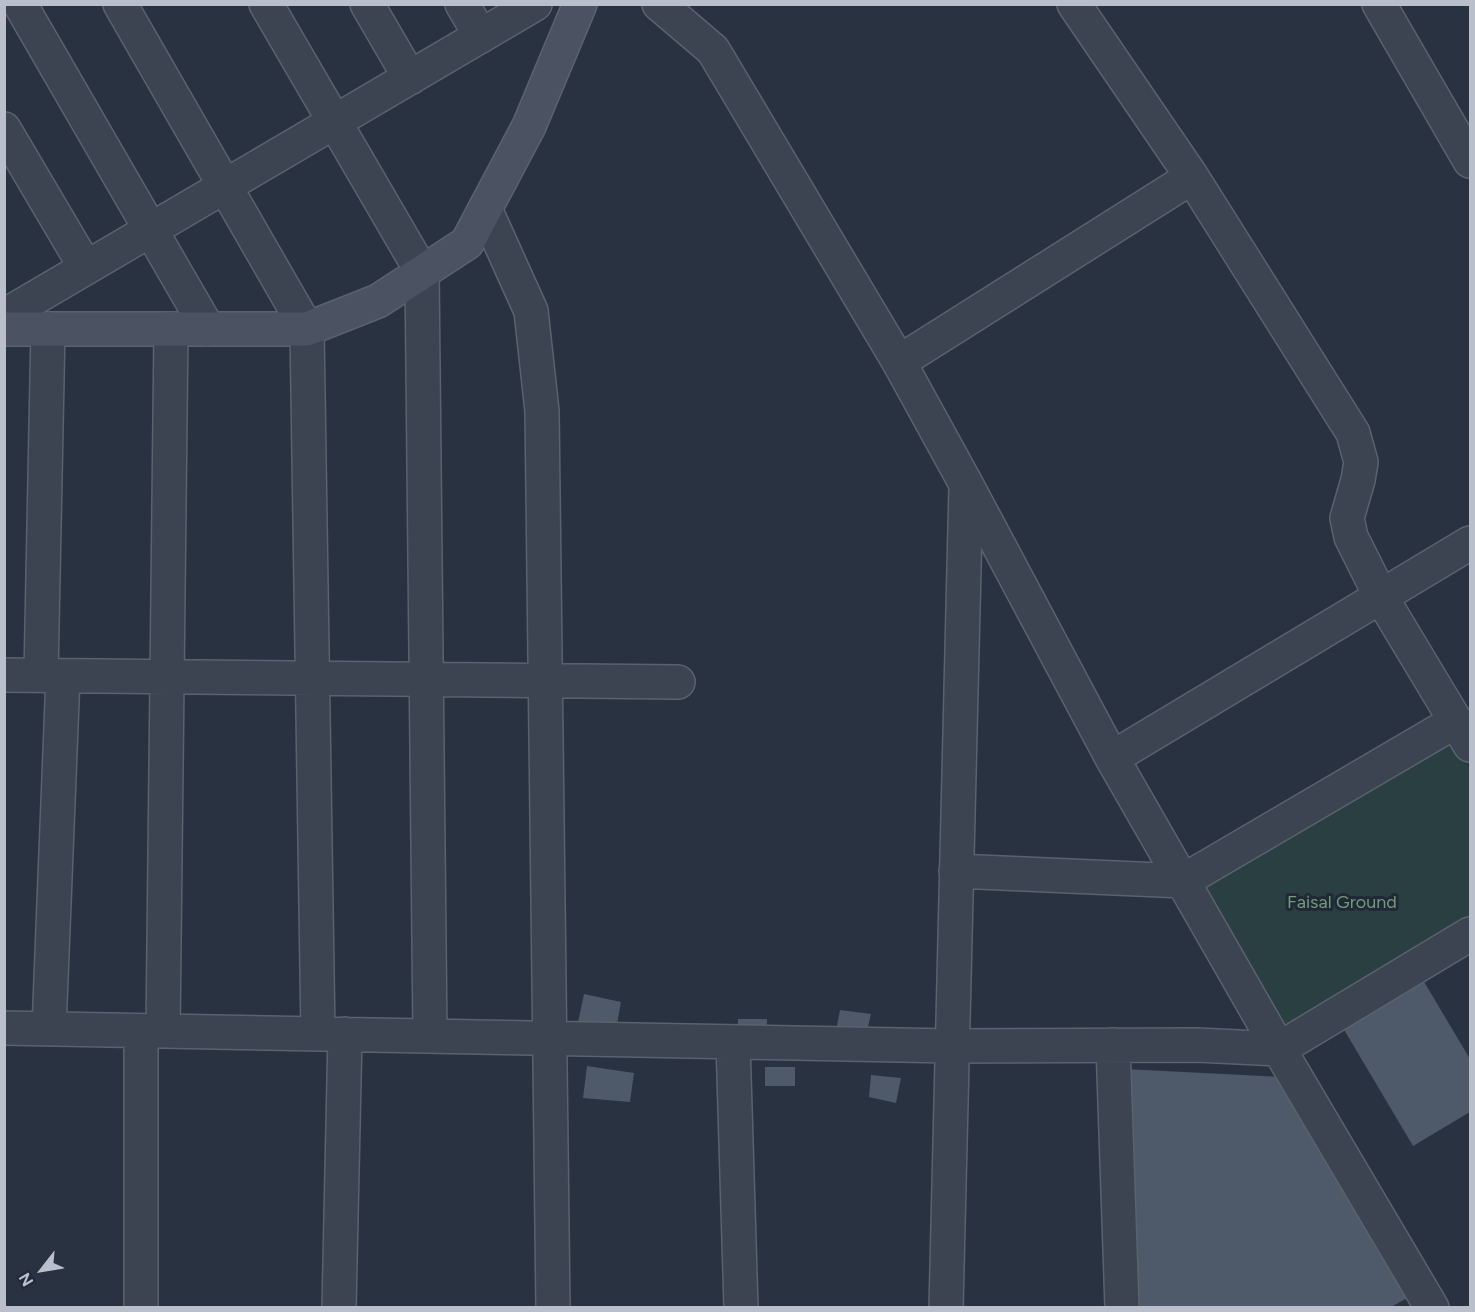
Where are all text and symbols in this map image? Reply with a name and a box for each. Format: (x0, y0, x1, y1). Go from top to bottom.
park label: Faisal Ground (1287, 892, 1397, 914)
north arrow (12, 1240, 72, 1300)
text: N (15, 1269, 37, 1290)

